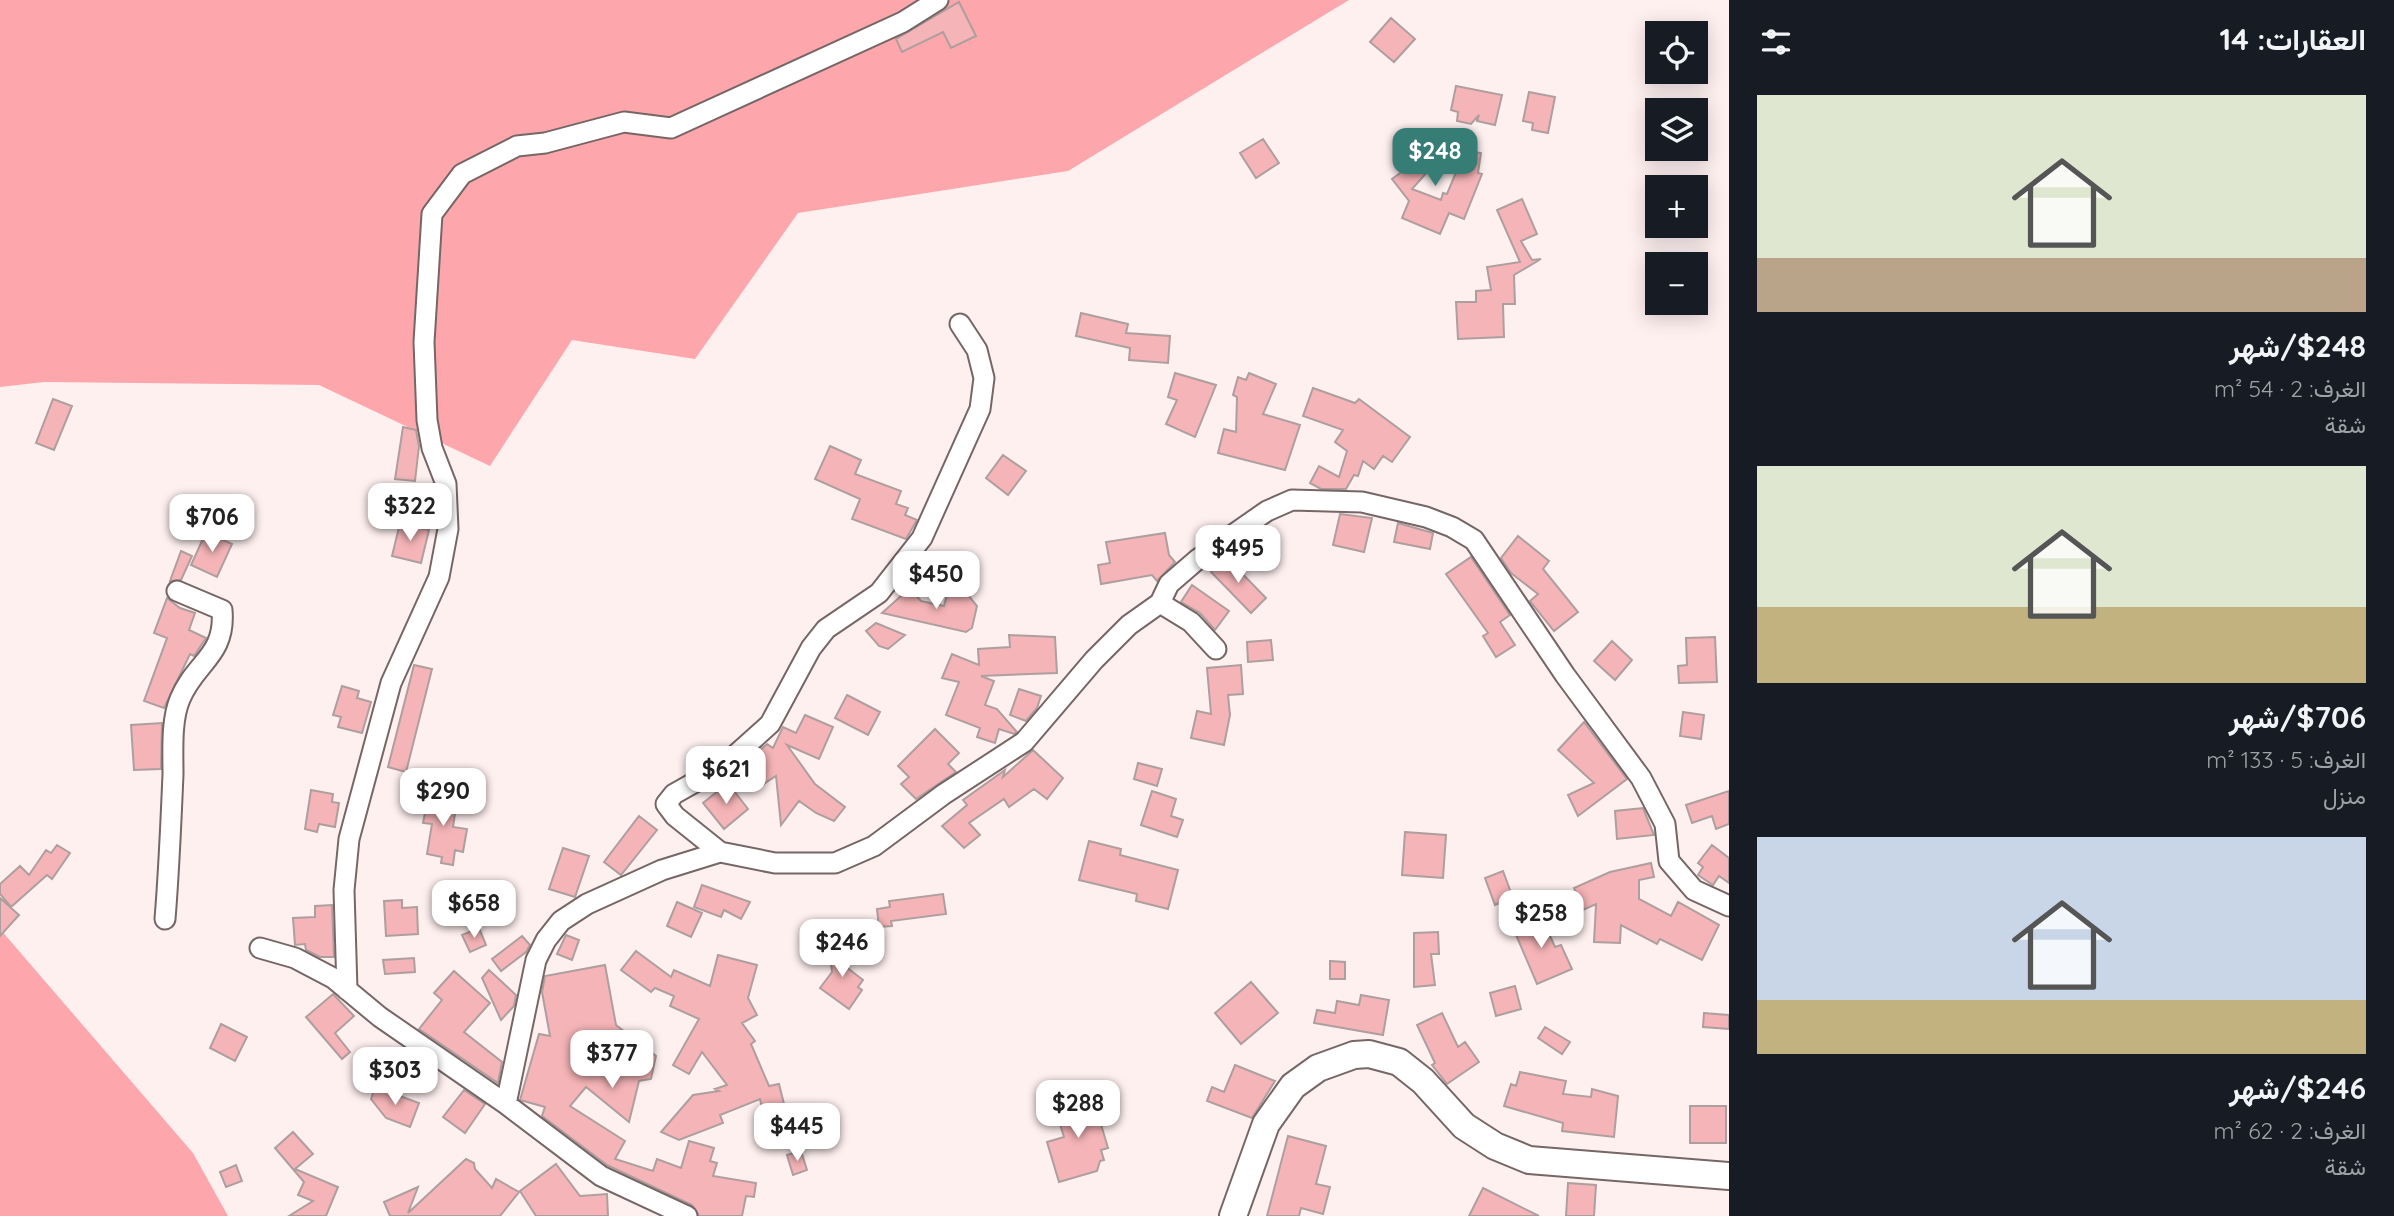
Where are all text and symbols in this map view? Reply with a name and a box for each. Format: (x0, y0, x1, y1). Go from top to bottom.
text: العقارات: 14 (2220, 20, 2366, 58)
map controls (1645, 21, 1708, 315)
button: locate (1645, 21, 1708, 84)
icon: filters (1757, 23, 1795, 61)
button: layers (1645, 98, 1708, 161)
pin: $248 (1394, 128, 1476, 188)
text: $248 (1409, 136, 1461, 165)
icon: home (1999, 140, 2125, 266)
button: + (1645, 175, 1708, 238)
button: − (1645, 252, 1708, 315)
text: $248/شهر (2229, 327, 2366, 365)
text: الغرف: 2 · 54 m² (2214, 374, 2366, 403)
text: شقة (2324, 410, 2366, 439)
pin: $322 (369, 484, 451, 543)
text: $322 (384, 491, 436, 520)
pin: $706 (171, 494, 253, 554)
text: $706 (185, 502, 239, 531)
icon: home (1999, 511, 2125, 637)
pin: $495 (1197, 526, 1279, 585)
text: $495 (1211, 533, 1265, 562)
pin: $450 (895, 552, 977, 611)
text: $450 (909, 559, 963, 588)
text: $706/شهر (2229, 698, 2366, 736)
text: الغرف: 5 · 133 m² (2206, 745, 2366, 774)
pin: $621 (685, 746, 767, 806)
text: $621 (702, 754, 750, 783)
pin: $290 (402, 768, 484, 828)
text: $290 (416, 776, 470, 805)
text: منزل (2323, 781, 2366, 810)
pin: $658 (433, 880, 515, 940)
icon: home (1999, 882, 2125, 1008)
text: $658 (448, 888, 500, 917)
pin: $258 (1500, 890, 1582, 950)
text: $258 (1515, 898, 1567, 927)
pin: $246 (801, 920, 883, 979)
text: $246 (815, 927, 869, 956)
pin: $377 (571, 1030, 653, 1090)
text: $377 (586, 1038, 638, 1067)
pin: $303 (354, 1048, 436, 1107)
text: $303 (369, 1055, 421, 1084)
text: $246/شهر (2229, 1069, 2366, 1107)
pin: $288 (1037, 1080, 1119, 1140)
text: $288 (1052, 1088, 1104, 1117)
pin: $445 (756, 1104, 838, 1163)
text: $445 (770, 1111, 824, 1140)
text: الغرف: 2 · 62 m² (2214, 1116, 2366, 1145)
text: شقة (2324, 1152, 2366, 1181)

